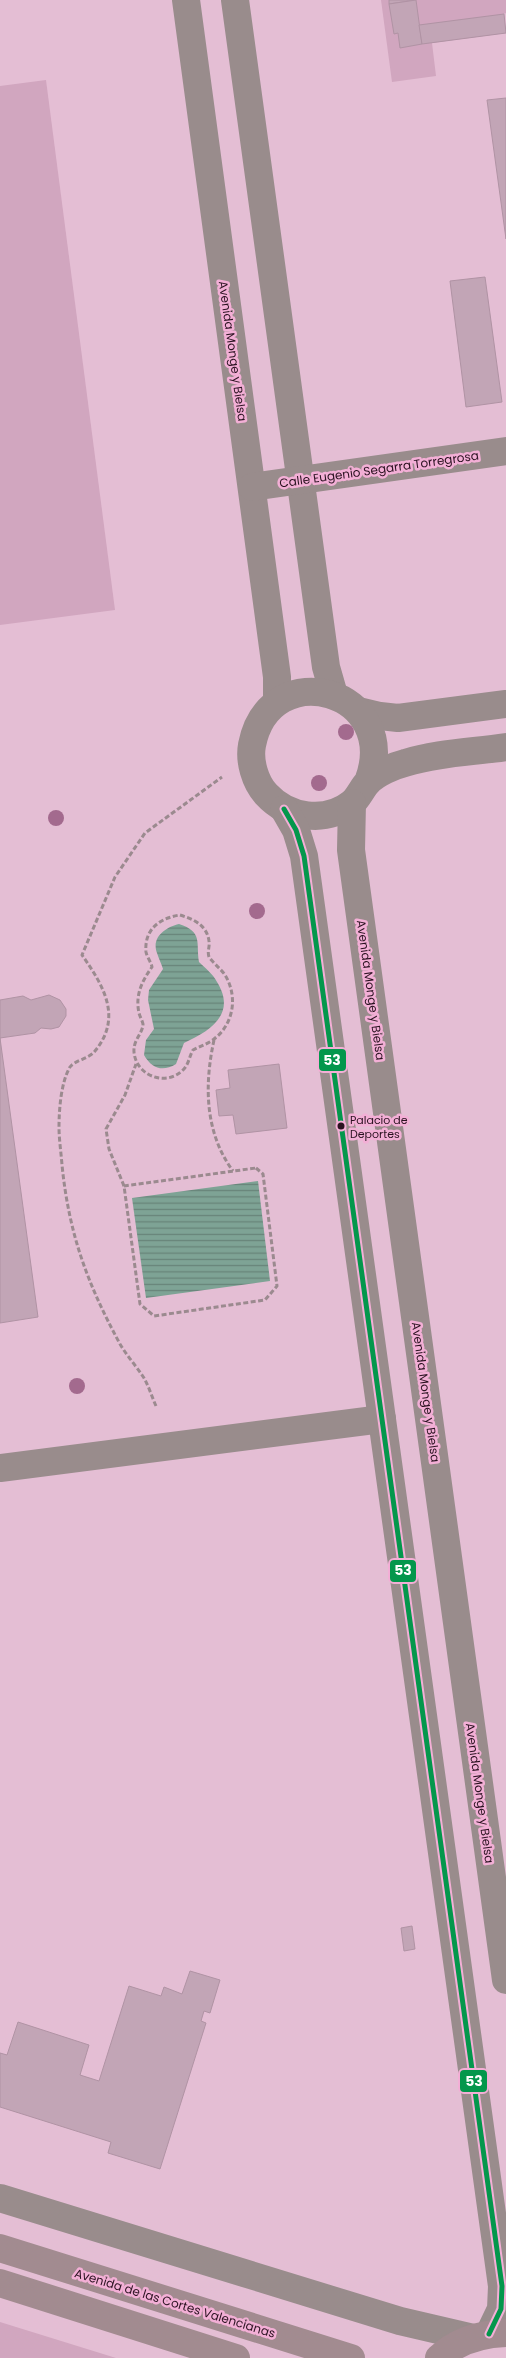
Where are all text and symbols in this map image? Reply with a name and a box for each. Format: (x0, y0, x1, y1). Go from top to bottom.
street label: Avenida Monge y Bielsa (215, 280, 251, 422)
street label: Calle Eugenio Segarra Torregrosa (278, 447, 480, 491)
street label: Avenida Monge y Bielsa (353, 919, 389, 1061)
line badge: 53 (318, 1048, 347, 1072)
text: 53 (323, 1050, 341, 1070)
place label: Palacio de Deportes (350, 1112, 408, 1142)
marker: Palacio de Deportes (336, 1121, 346, 1131)
street label: Avenida Monge y Bielsa (408, 1321, 444, 1463)
line badge: 53 (389, 1559, 417, 1583)
text: 53 (394, 1560, 412, 1580)
street label: Avenida Monge y Bielsa (462, 1722, 498, 1864)
line badge: 53 (459, 2069, 488, 2093)
text: 53 (465, 2071, 483, 2091)
street label: Avenida de las Cortes Valencianas (73, 2264, 277, 2342)

